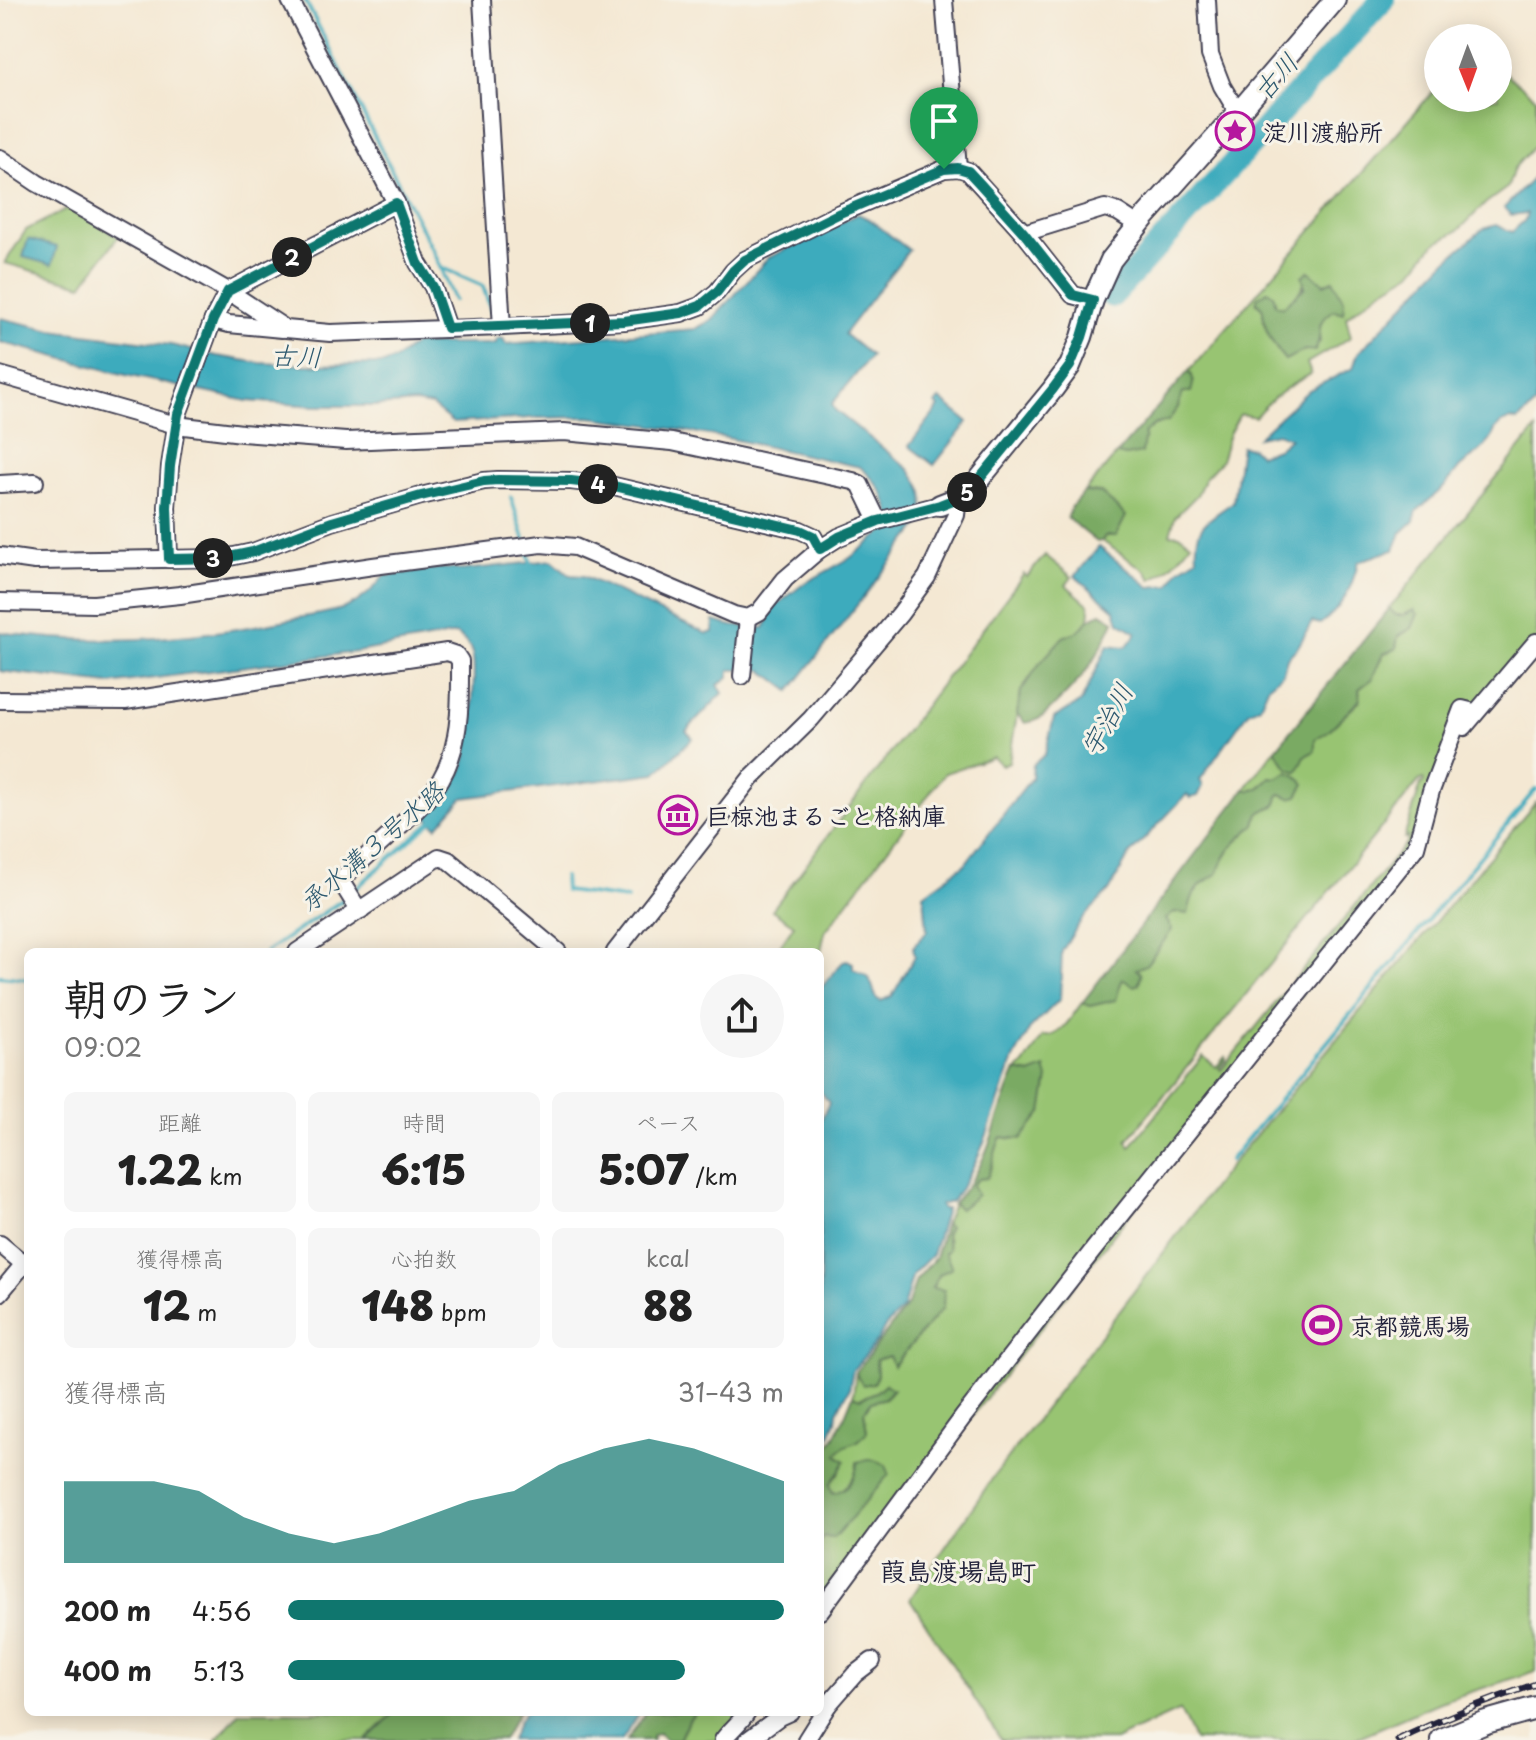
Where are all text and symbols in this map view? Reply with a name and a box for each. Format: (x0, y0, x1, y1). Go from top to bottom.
north arrow (1424, 24, 1512, 112)
map controls (1424, 24, 1512, 112)
water label: 古川 (1243, 44, 1307, 108)
pin (910, 87, 978, 169)
icon: arrive (922, 99, 966, 143)
place icon: 淀川渡船所 (1214, 110, 1256, 152)
place label: 淀川渡船所 (1263, 113, 1383, 149)
pin: 2 (272, 237, 312, 277)
text: 2 (284, 240, 300, 273)
pin: 1 (570, 303, 610, 343)
text: 1 (585, 306, 595, 339)
water label: 古川 (269, 335, 323, 375)
pin: 4 (578, 464, 618, 504)
text: 4 (591, 467, 605, 500)
pin: 5 (947, 472, 987, 512)
text: 5 (960, 475, 974, 508)
pin: 3 (193, 538, 233, 578)
text: 3 (206, 541, 220, 574)
water label: 宇治川 (1070, 675, 1142, 763)
water label: 承水溝３号水路 (290, 770, 454, 920)
museum icon: 巨椋池まるごと格納庫 (657, 794, 699, 836)
place label: 巨椋池まるごと格納庫 (706, 797, 946, 833)
text: 朝のラン (64, 964, 240, 1030)
button: share (700, 974, 784, 1058)
text: 09:02 (64, 1027, 142, 1066)
text: 距離 (158, 1105, 202, 1138)
text: 時間 (402, 1105, 446, 1138)
text: ペース (636, 1105, 700, 1138)
text: 1.22 (118, 1138, 202, 1199)
text: 6:15 (382, 1138, 467, 1199)
text: 5:07 (598, 1138, 688, 1199)
text: km (202, 1159, 242, 1192)
text: /km (688, 1159, 738, 1192)
text: 獲得標高 (136, 1241, 224, 1274)
text: 心拍数 (391, 1241, 457, 1274)
text: kcal (646, 1241, 690, 1274)
text: 12 (143, 1274, 190, 1335)
text: 148 (361, 1274, 434, 1335)
text: 88 (643, 1274, 693, 1335)
text: m (190, 1295, 217, 1328)
text: bpm (434, 1295, 487, 1328)
sports icon: 京都競馬場 (1301, 1304, 1343, 1346)
place label: 京都競馬場 (1350, 1307, 1470, 1343)
text: 獲得標高 (64, 1372, 168, 1411)
text: 31–43 m (678, 1372, 784, 1411)
district label: 葭島渡場島町 (880, 1551, 1036, 1590)
text: 200 m (64, 1591, 151, 1630)
text: 4:56 (192, 1591, 251, 1630)
text: 400 m (64, 1651, 152, 1690)
text: 5:13 (192, 1651, 245, 1690)

